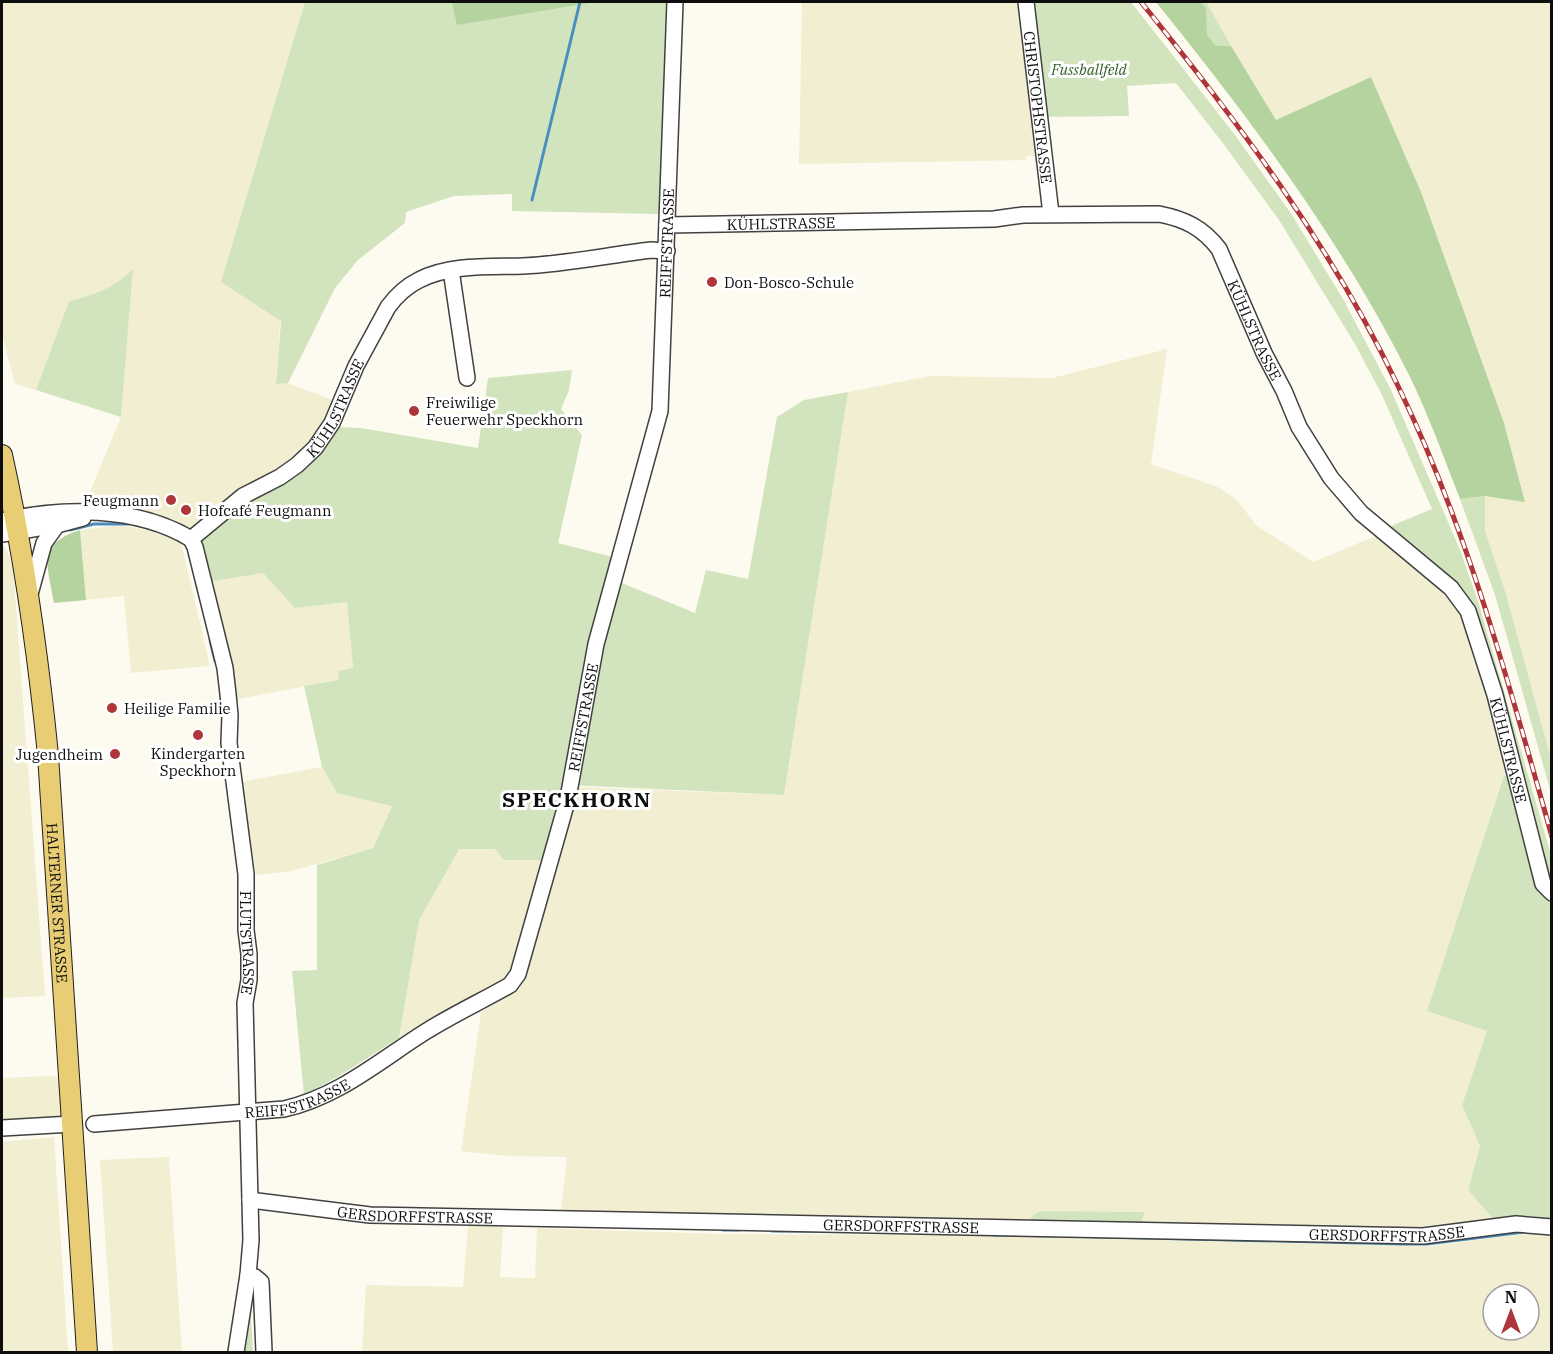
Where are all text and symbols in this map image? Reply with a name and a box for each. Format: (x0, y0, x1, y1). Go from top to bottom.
street label: CHRISTOPHSTRASSE (1020, 30, 1057, 184)
park label: Fussballfeld (1050, 60, 1128, 79)
street label: REIFFSTRASSE (655, 188, 678, 298)
street label: KÜHLSTRASSE (727, 212, 835, 233)
place label: Don-Bosco-Schule (724, 273, 854, 292)
marker: Don-Bosco-Schule (705, 275, 719, 289)
street label: KÜHLSTRASSE (1224, 277, 1286, 383)
street label: KÜHLSTRASSE (302, 355, 368, 461)
place label: Freiwilige Feuerwehr Speckhorn (426, 393, 583, 429)
marker: Freiwilige Feuerwehr Speckhorn (407, 404, 421, 418)
place label: Feugmann (83, 491, 159, 510)
marker: Feugmann (164, 493, 178, 507)
place label: Hofcafé Feugmann (198, 501, 332, 520)
marker: Hofcafé Feugmann (179, 503, 193, 517)
street label: REIFFSTRASSE (564, 662, 602, 773)
street label: KÜHLSTRASSE (1486, 695, 1532, 805)
place label: Heilige Familie (124, 699, 231, 718)
marker: Heilige Familie (105, 701, 119, 715)
marker: Kindergarten Speckhorn (191, 728, 205, 742)
place label: Kindergarten Speckhorn (151, 744, 246, 780)
place label: Jugendheim (16, 745, 103, 764)
marker: Jugendheim (108, 747, 122, 761)
district label: SPECKHORN (502, 785, 652, 813)
street label: HALTERNER STRASSE (43, 822, 72, 984)
street label: FLUTSTRASSE (236, 891, 259, 997)
street label: REIFFSTRASSE (244, 1074, 353, 1122)
street label: GERSDORFFSTRASSE (336, 1201, 493, 1227)
street label: GERSDORFFSTRASSE (823, 1215, 979, 1237)
street label: GERSDORFFSTRASSE (1309, 1221, 1466, 1246)
north arrow (1481, 1282, 1541, 1342)
text: N (1505, 1287, 1517, 1307)

